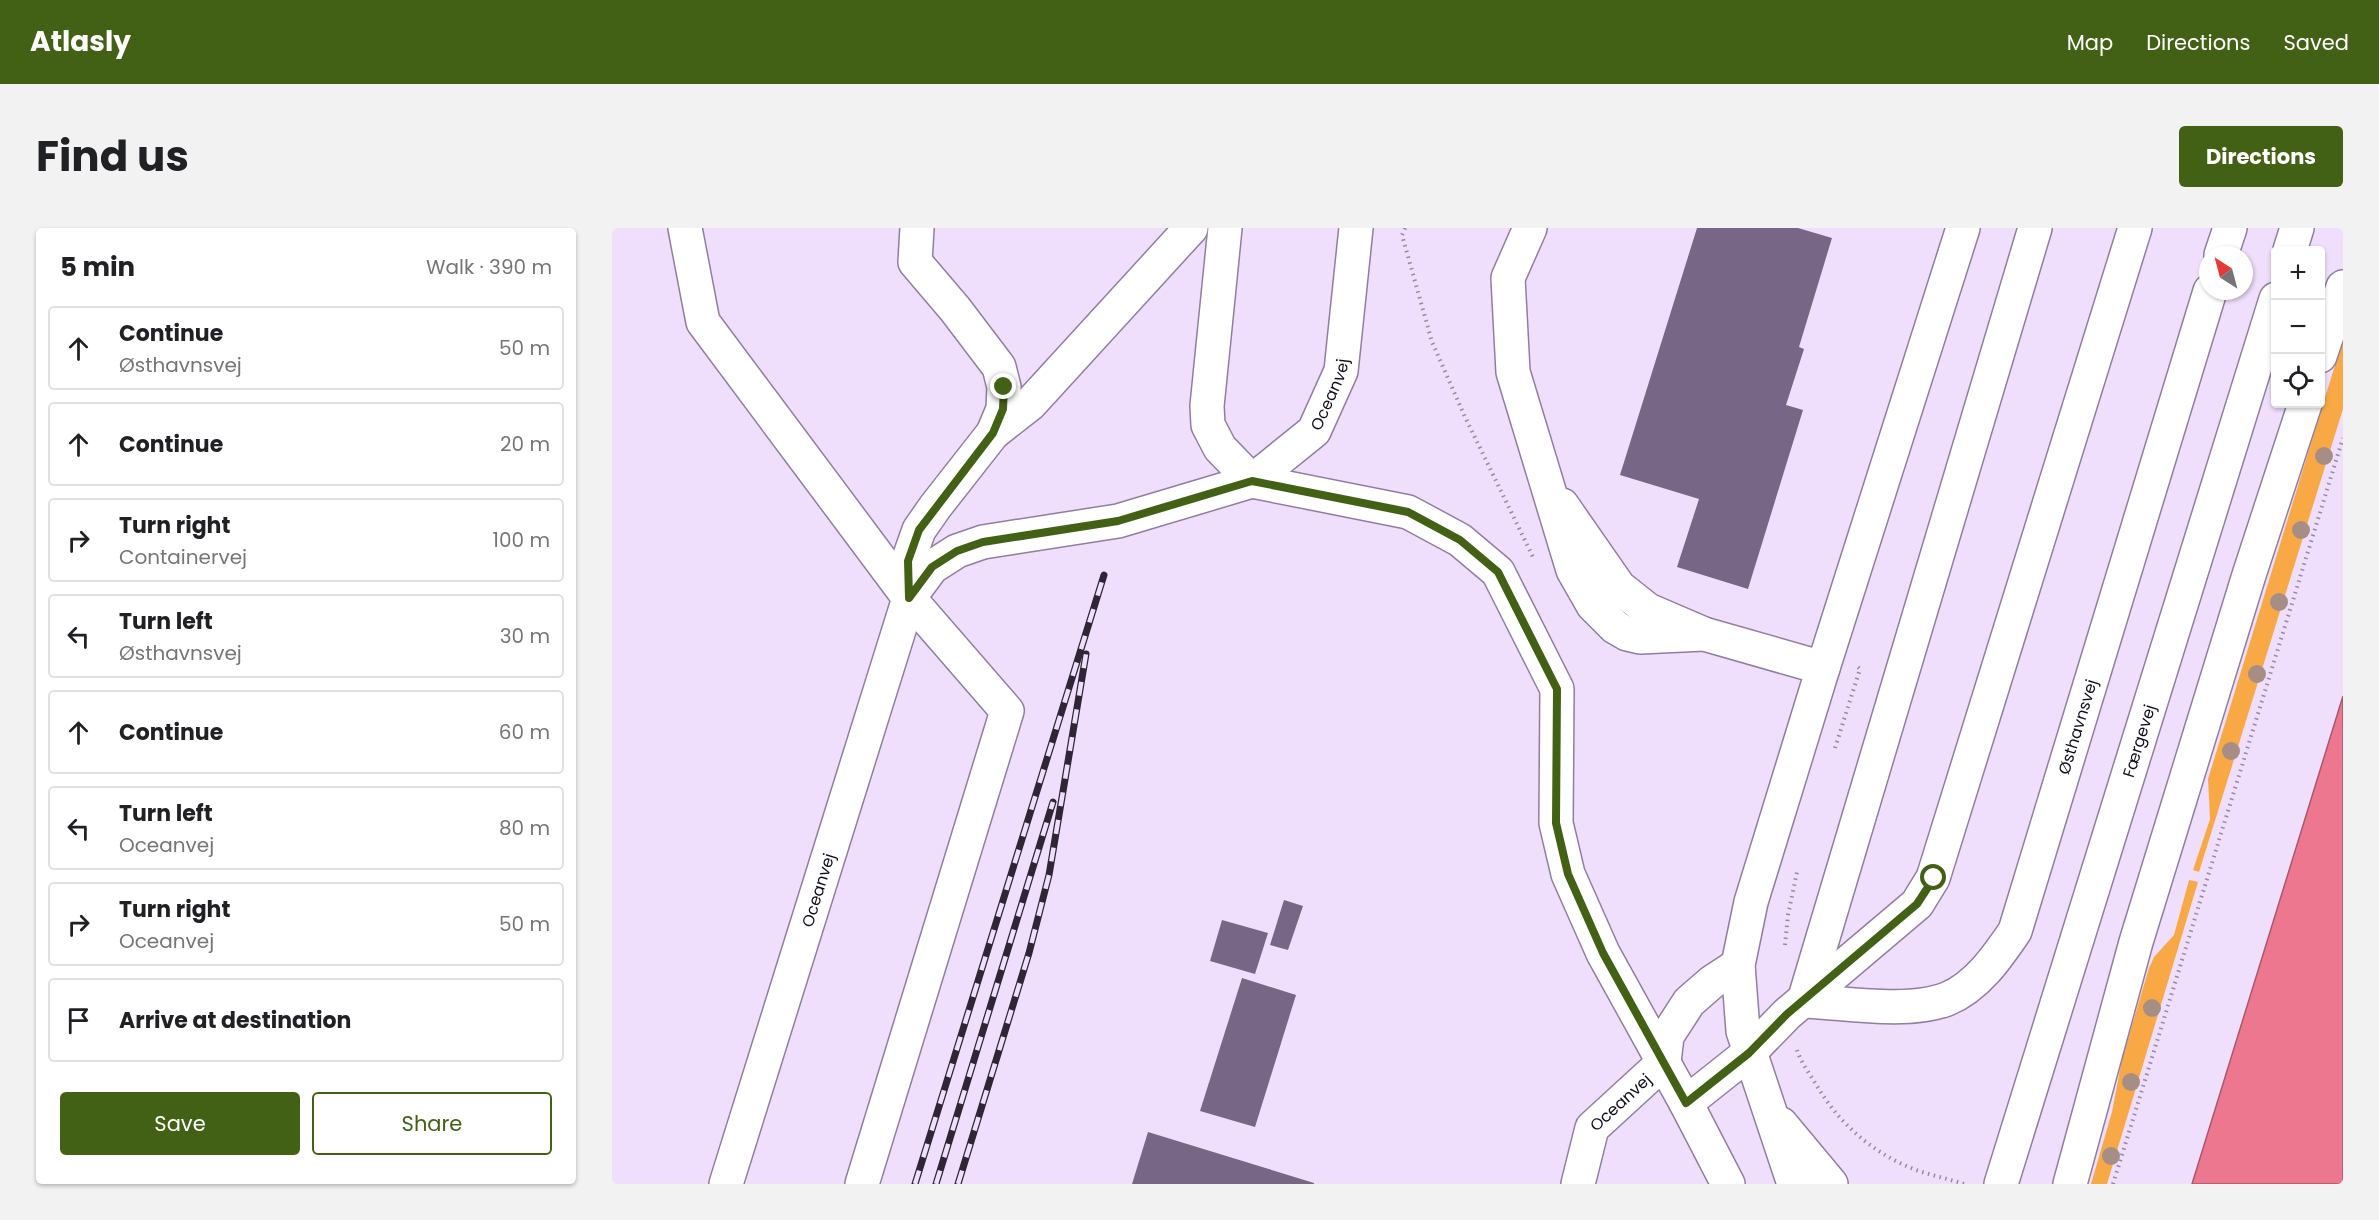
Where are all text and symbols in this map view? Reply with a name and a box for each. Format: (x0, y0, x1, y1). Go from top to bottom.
text: Atlasly (30, 22, 131, 61)
text: Map (2067, 28, 2113, 57)
text: Directions (2146, 28, 2250, 57)
text: Saved (2283, 28, 2349, 57)
button: Directions (2179, 126, 2343, 187)
text: Find us (36, 127, 189, 186)
north arrow (2199, 246, 2253, 300)
map controls (2271, 246, 2325, 408)
button: + (2271, 246, 2325, 300)
text: 5 min (60, 249, 135, 285)
text: Walk · 390 m (426, 253, 552, 281)
button: − (2271, 300, 2325, 354)
text: Continue (119, 318, 223, 349)
icon: ahead (62, 332, 95, 365)
text: 50 m (499, 334, 550, 362)
text: Østhavnsvej (119, 351, 242, 379)
button: locate (2271, 354, 2325, 408)
street label: Oceanvej (1305, 358, 1354, 434)
route end (990, 373, 1016, 399)
icon: ahead (62, 428, 95, 461)
text: Continue (119, 429, 223, 460)
text: 20 m (500, 430, 550, 458)
text: Turn right (119, 510, 230, 541)
icon: right (62, 524, 95, 557)
text: 100 m (493, 526, 550, 554)
text: Containervej (119, 543, 247, 571)
text: Turn left (119, 606, 213, 637)
icon: left (62, 620, 95, 653)
text: 30 m (500, 622, 550, 650)
text: Østhavnsvej (119, 639, 242, 667)
street label: Østhavnsvej (2052, 676, 2103, 777)
street label: Færgevej (2117, 702, 2161, 780)
icon: ahead (62, 716, 95, 749)
text: Continue (119, 717, 223, 748)
text: 60 m (499, 718, 550, 746)
text: Turn left (119, 798, 213, 829)
icon: left (62, 812, 95, 845)
text: 80 m (499, 814, 550, 842)
text: Oceanvej (119, 831, 214, 859)
street label: Oceanvej (796, 850, 841, 930)
route start (1920, 864, 1946, 890)
text: Turn right (119, 894, 230, 925)
icon: right (62, 908, 95, 941)
text: 50 m (499, 910, 550, 938)
text: Oceanvej (119, 927, 214, 955)
icon: arrive (62, 1004, 95, 1037)
text: Arrive at destination (119, 1005, 351, 1036)
street label: Oceanvej (1585, 1068, 1656, 1137)
button: Save (60, 1092, 300, 1155)
button: Share (312, 1092, 552, 1155)

